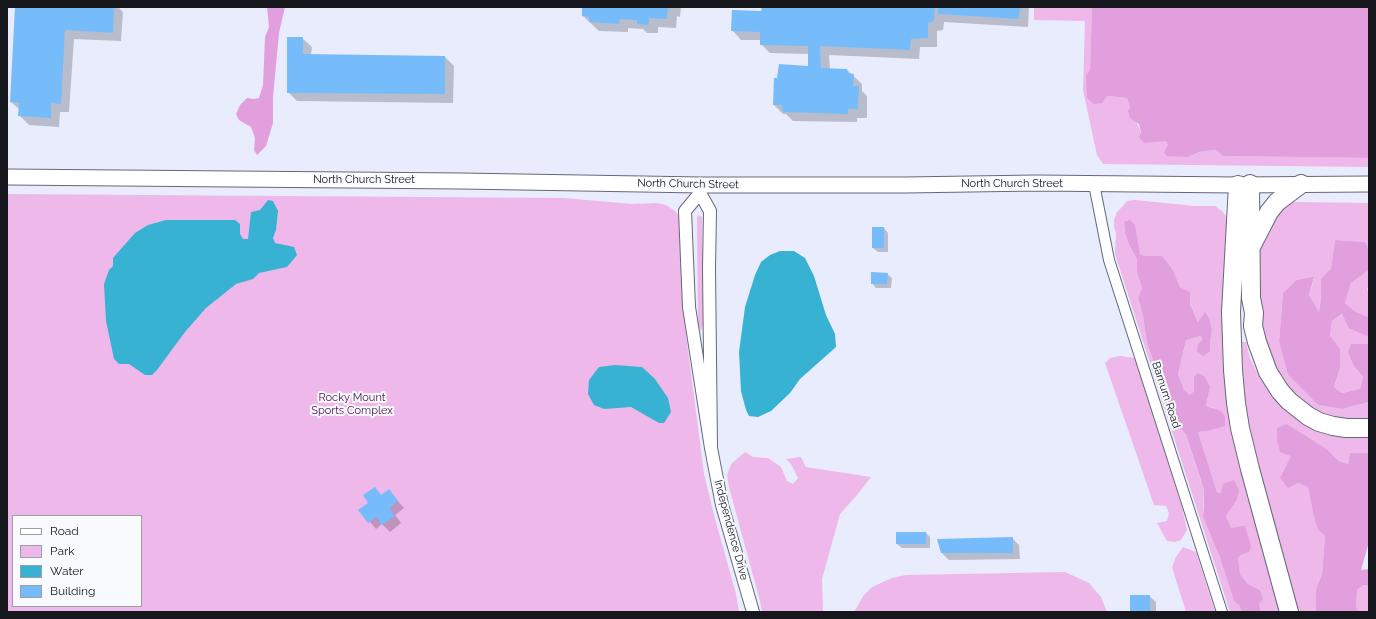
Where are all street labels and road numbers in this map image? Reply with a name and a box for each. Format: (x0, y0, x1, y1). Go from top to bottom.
street label: North Church Street (313, 173, 415, 187)
street label: North Church Street (637, 177, 739, 191)
street label: North Church Street (961, 177, 1063, 191)
street label: Barnum Road (1149, 360, 1183, 430)
street label: Independence Drive (711, 478, 751, 582)

